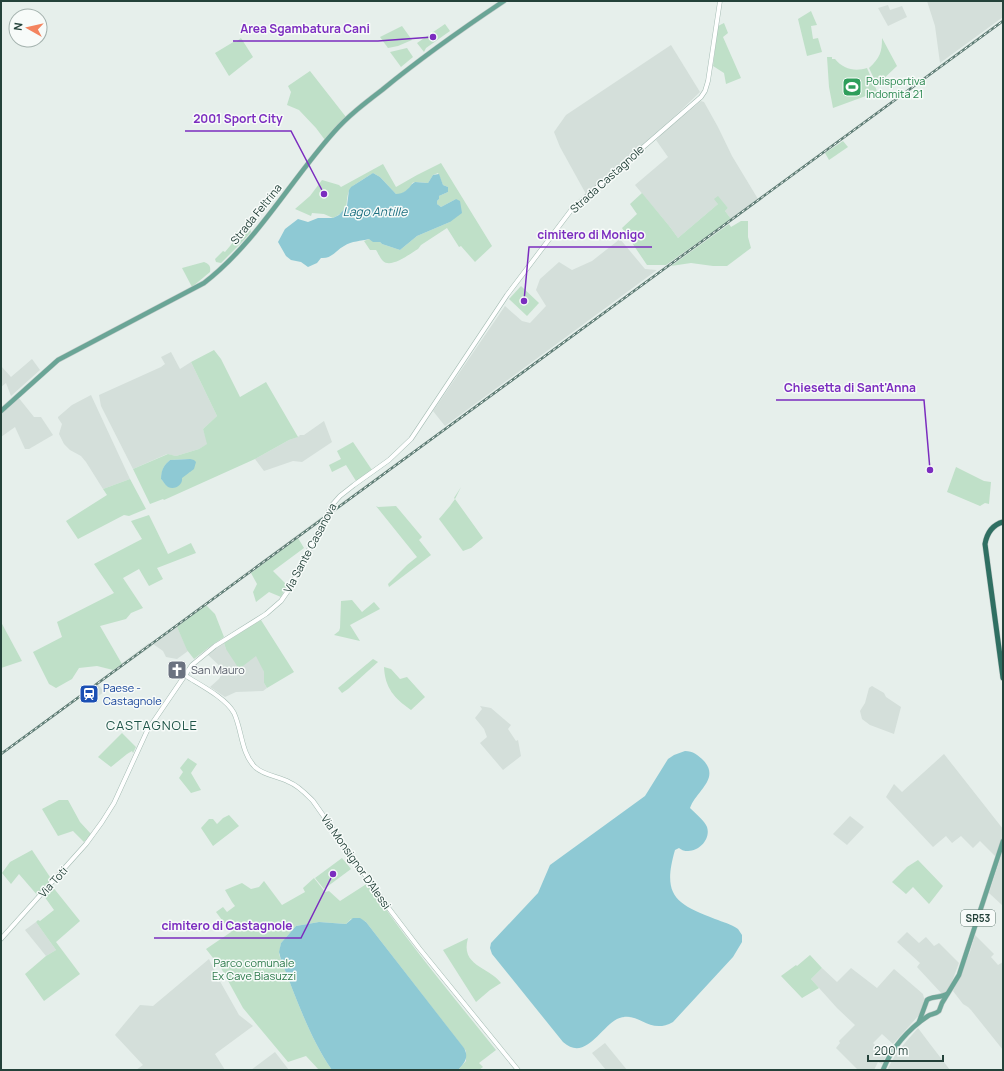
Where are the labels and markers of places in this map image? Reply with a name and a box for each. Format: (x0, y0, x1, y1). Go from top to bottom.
callout: Area Sgambatura Cani (233, 17, 378, 41)
place label: Polisportiva Indomita 21 (866, 73, 925, 101)
sports icon: Polisportiva Indomita 21 (841, 76, 863, 98)
callout: 2001 Sport City (185, 107, 291, 131)
callout: cimitero di Monigo (529, 223, 652, 247)
callout: Chiesetta di Sant'Anna (776, 376, 924, 400)
church icon: San Mauro (166, 659, 188, 681)
place label: San Mauro (191, 662, 245, 677)
place label: Paese - Castagnole (103, 680, 162, 708)
station icon: Paese - Castagnole (78, 683, 100, 705)
callout: cimitero di Castagnole (154, 914, 301, 938)

